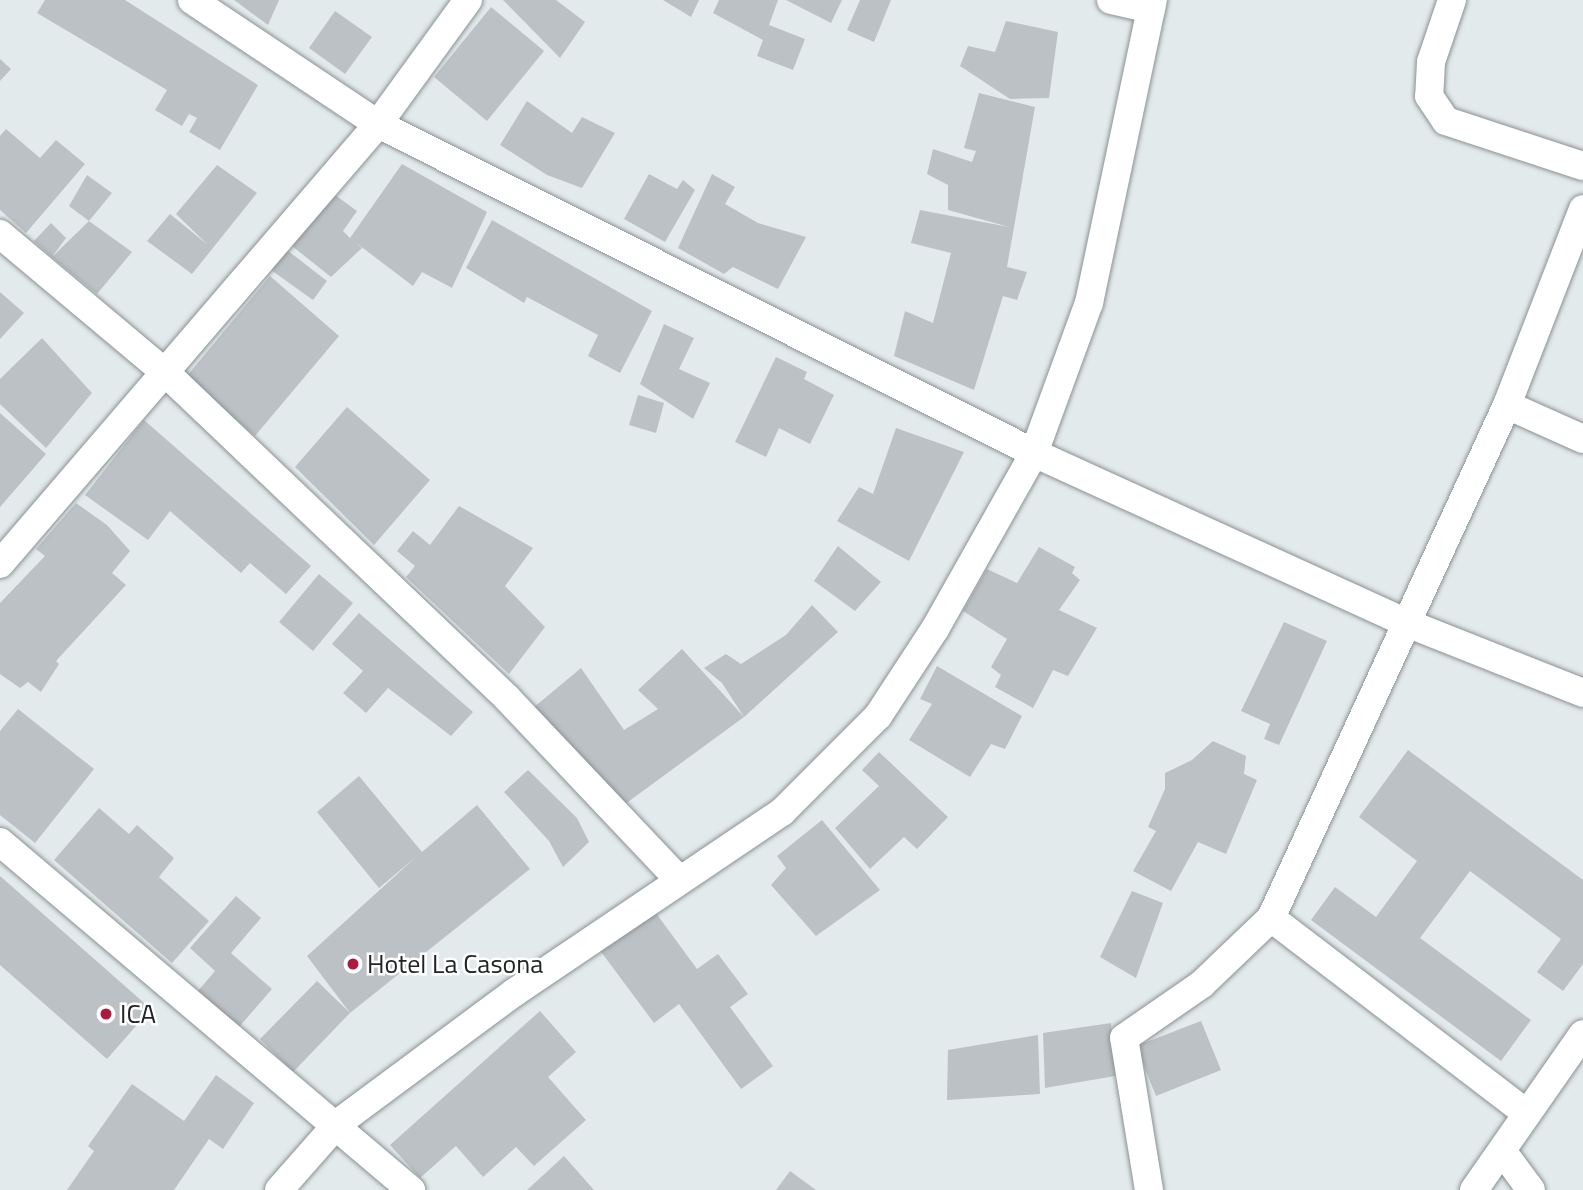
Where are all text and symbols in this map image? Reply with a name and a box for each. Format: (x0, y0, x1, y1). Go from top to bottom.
place label: Hotel La Casona (367, 948, 543, 980)
marker: Hotel La Casona (345, 956, 361, 972)
place label: ICA (120, 998, 156, 1030)
marker: ICA (98, 1006, 114, 1022)

